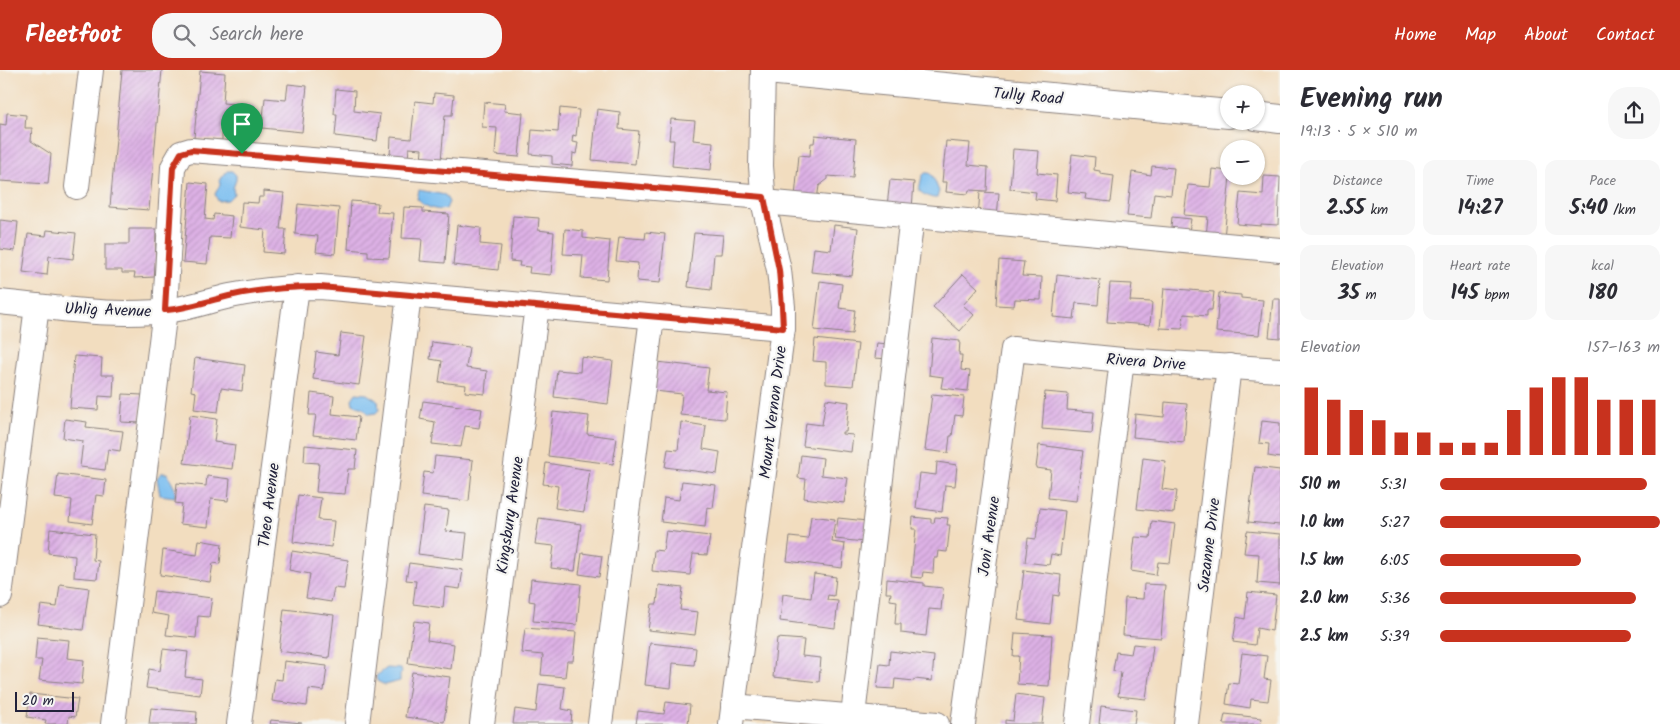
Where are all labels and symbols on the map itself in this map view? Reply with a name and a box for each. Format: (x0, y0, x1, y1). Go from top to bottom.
street label: Tully Road (992, 81, 1065, 112)
pin (221, 103, 263, 154)
street label: Uhlig Avenue (64, 296, 152, 325)
street label: Mount Vernon Drive (753, 344, 794, 480)
street label: Rivera Drive (1105, 347, 1187, 378)
street label: Kingsbury Avenue (490, 455, 531, 576)
street label: Theo Avenue (252, 461, 287, 549)
street label: Joni Avenue (971, 495, 1007, 578)
street label: Suzanne Drive (1191, 497, 1228, 594)
scale bar (15, 689, 74, 712)

